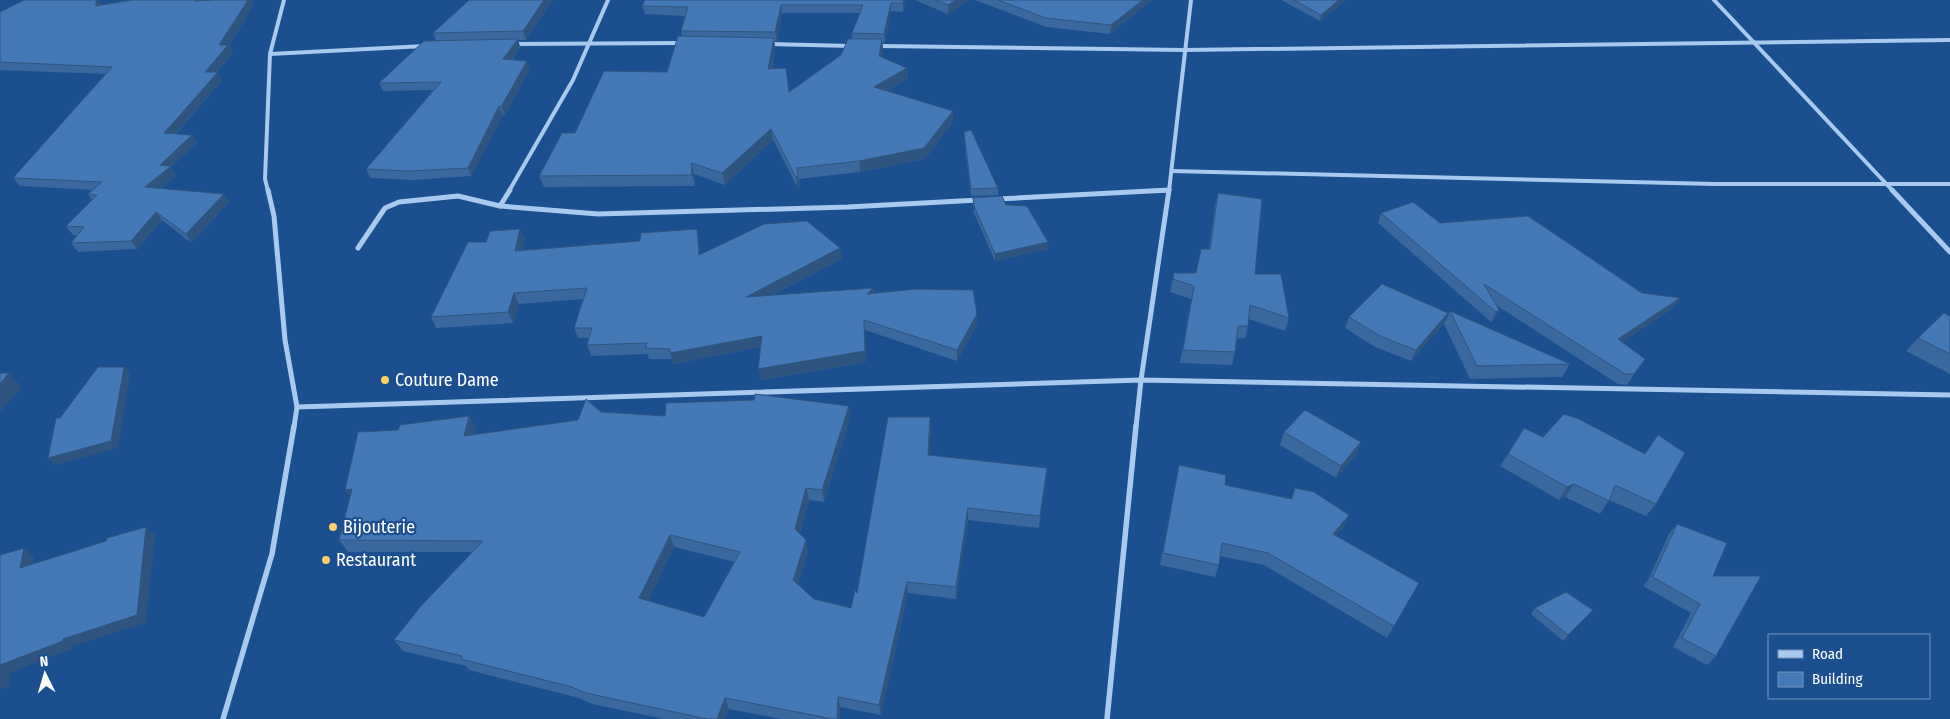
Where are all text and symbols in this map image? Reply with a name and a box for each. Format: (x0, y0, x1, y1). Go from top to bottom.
place label: Couture Dame (395, 369, 499, 391)
marker: Couture Dame (379, 374, 391, 386)
place label: Bijouterie (343, 516, 415, 538)
marker: Bijouterie (327, 521, 339, 533)
place label: Restaurant (336, 549, 416, 571)
marker: Restaurant (320, 554, 332, 566)
legend (1768, 634, 1930, 699)
text: Road (1812, 645, 1843, 663)
north arrow (20, 649, 70, 699)
text: N (39, 653, 49, 670)
text: Building (1812, 670, 1863, 688)

